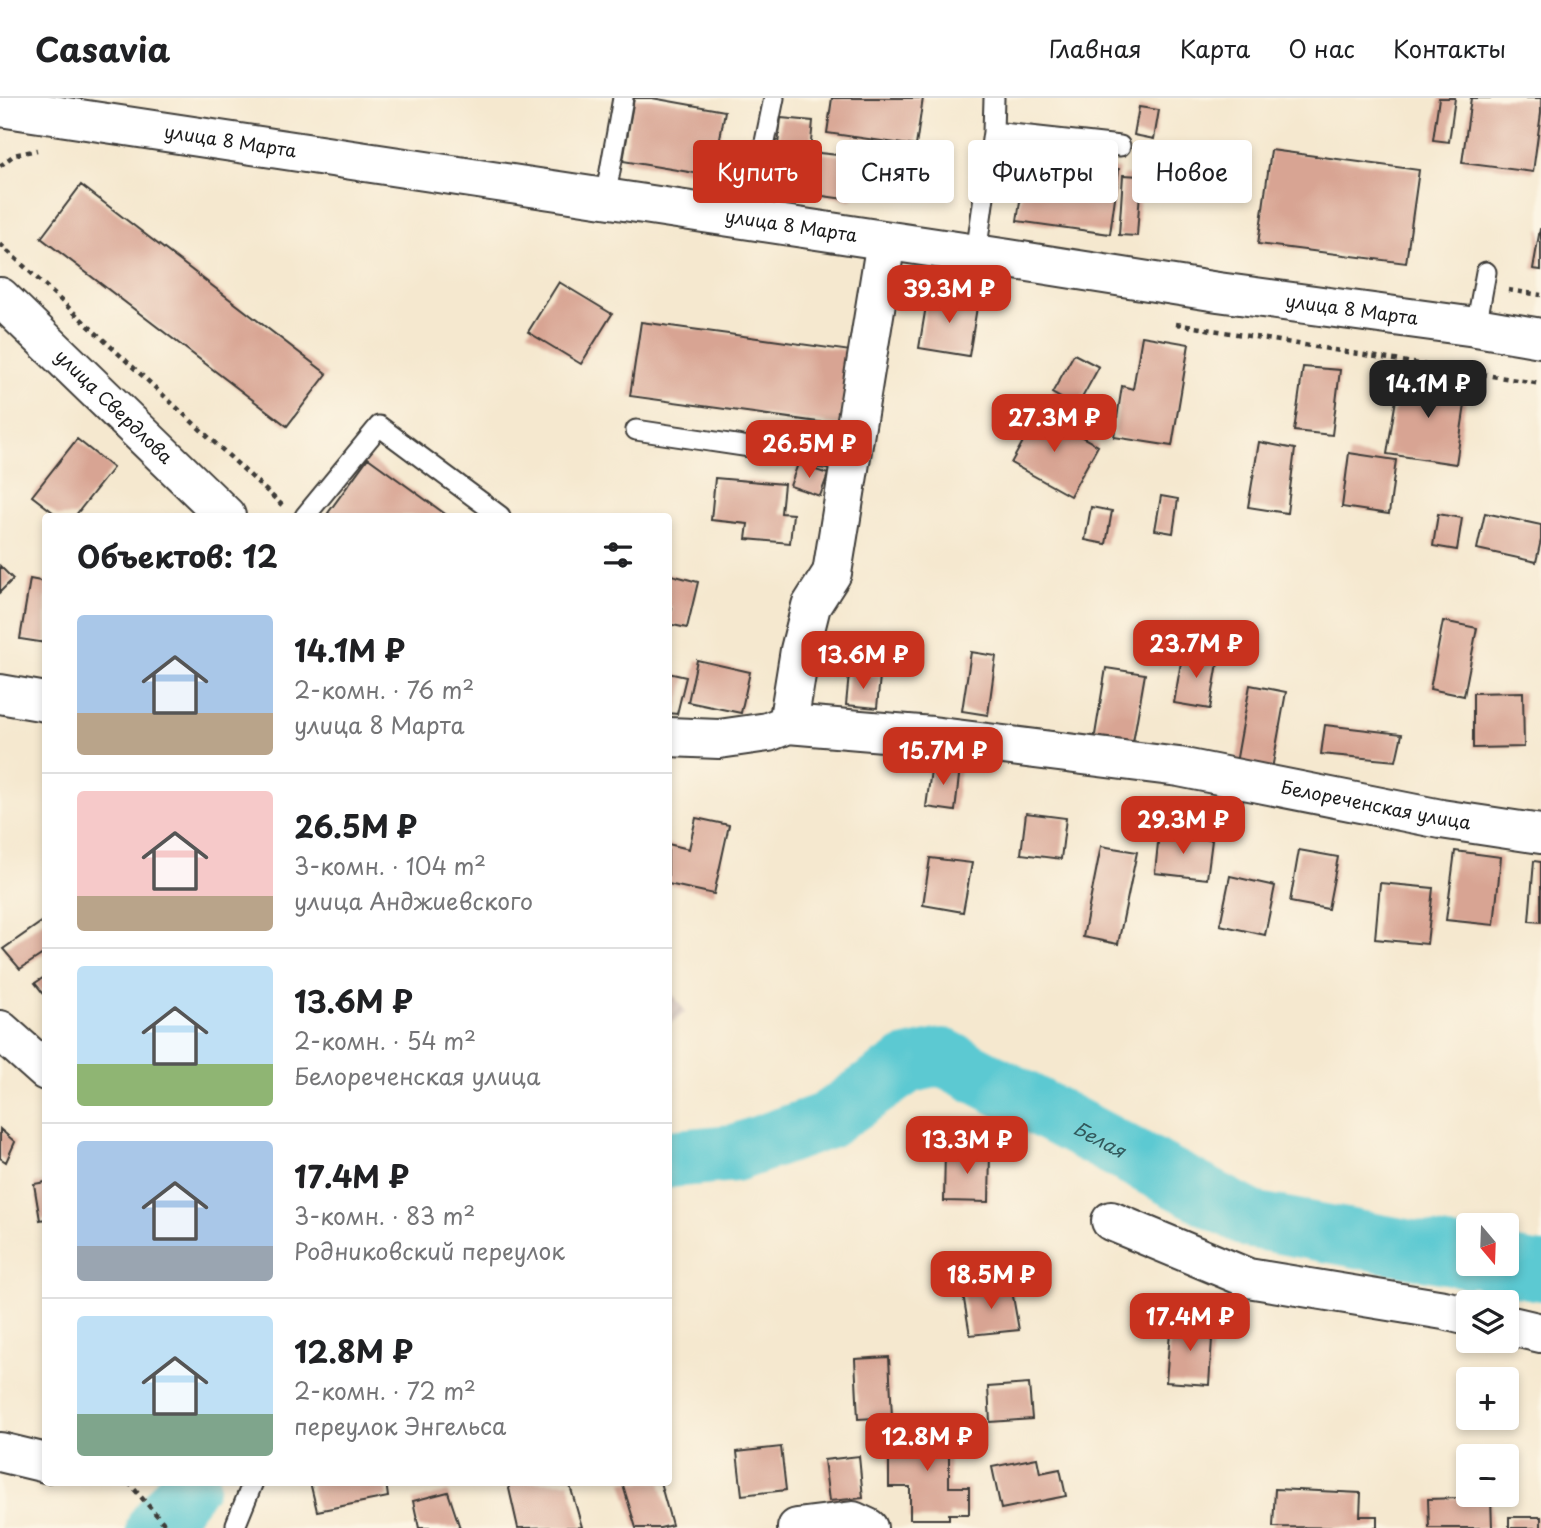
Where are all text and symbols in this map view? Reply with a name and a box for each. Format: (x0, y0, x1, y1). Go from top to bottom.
text: Casavia (35, 23, 170, 73)
text: Главная (1049, 30, 1142, 66)
text: Карта (1180, 30, 1250, 66)
text: О нас (1288, 30, 1355, 66)
text: Контакты (1393, 30, 1506, 66)
street label: улица 8 Марта (163, 117, 299, 164)
chip: Купить (693, 140, 822, 203)
chip: Снять (836, 140, 954, 203)
chip: Фильтры (968, 140, 1118, 203)
chip: Новое (1132, 140, 1252, 203)
street label: улица 8 Марта (723, 201, 859, 248)
pin: 39.3M ₽ (884, 266, 1014, 325)
text: 39.3M ₽ (903, 270, 995, 305)
street label: улица 8 Марта (1284, 286, 1420, 331)
street label: улица Свердлова (50, 342, 180, 470)
pin: 14.1M ₽ (1363, 360, 1493, 420)
text: 14.1M ₽ (1385, 365, 1471, 400)
pin: 27.3M ₽ (989, 394, 1119, 454)
text: 27.3M ₽ (1008, 399, 1100, 434)
pin: 26.5M ₽ (744, 420, 874, 480)
text: 26.5M ₽ (762, 425, 856, 460)
text: Объектов: 12 (77, 533, 278, 578)
icon: filters (599, 536, 637, 574)
pin: 23.7M ₽ (1131, 620, 1261, 680)
text: 23.7M ₽ (1149, 625, 1243, 660)
text: 14.1M ₽ (294, 627, 405, 672)
pin: 13.6M ₽ (798, 632, 928, 691)
text: 13.6M ₽ (817, 636, 909, 671)
icon: home (133, 643, 217, 727)
text: 2-комн. · 76 m² (294, 672, 474, 707)
text: улица 8 Марта (294, 707, 465, 742)
pin: 15.7M ₽ (878, 728, 1008, 787)
text: 15.7M ₽ (899, 732, 987, 767)
street label: Белореченская улица (1279, 773, 1473, 835)
pin: 29.3M ₽ (1118, 796, 1248, 856)
text: 29.3M ₽ (1137, 801, 1229, 836)
text: 26.5M ₽ (294, 803, 417, 848)
icon: home (133, 819, 217, 903)
text: 3-комн. · 104 m² (294, 848, 486, 883)
text: улица Анджиевского (294, 883, 533, 918)
text: 13.6M ₽ (294, 978, 413, 1023)
icon: home (133, 994, 217, 1078)
text: 2-комн. · 54 m² (294, 1023, 476, 1058)
text: Белореченская улица (294, 1058, 540, 1093)
water label: Белая (1069, 1113, 1132, 1165)
pin: 13.3M ₽ (902, 1116, 1032, 1176)
text: 13.3M ₽ (922, 1121, 1012, 1156)
text: 17.4M ₽ (294, 1153, 409, 1198)
icon: home (133, 1169, 217, 1253)
text: 3-комн. · 83 m² (294, 1198, 475, 1233)
north arrow (1456, 1213, 1519, 1276)
map controls (1456, 1213, 1519, 1507)
text: Родниковский переулок (294, 1233, 565, 1268)
pin: 18.5M ₽ (926, 1252, 1056, 1311)
text: 18.5M ₽ (947, 1256, 1035, 1291)
button: layers (1456, 1290, 1519, 1353)
pin: 17.4M ₽ (1125, 1294, 1255, 1353)
text: 17.4M ₽ (1146, 1298, 1234, 1333)
text: 12.8M ₽ (294, 1328, 413, 1373)
icon: home (133, 1344, 217, 1428)
button: + (1456, 1367, 1519, 1430)
text: 2-комн. · 72 m² (294, 1373, 476, 1408)
text: переулок Энгельса (294, 1408, 506, 1443)
pin: 12.8M ₽ (862, 1414, 992, 1473)
text: 12.8M ₽ (881, 1418, 973, 1453)
button: − (1456, 1444, 1519, 1507)

